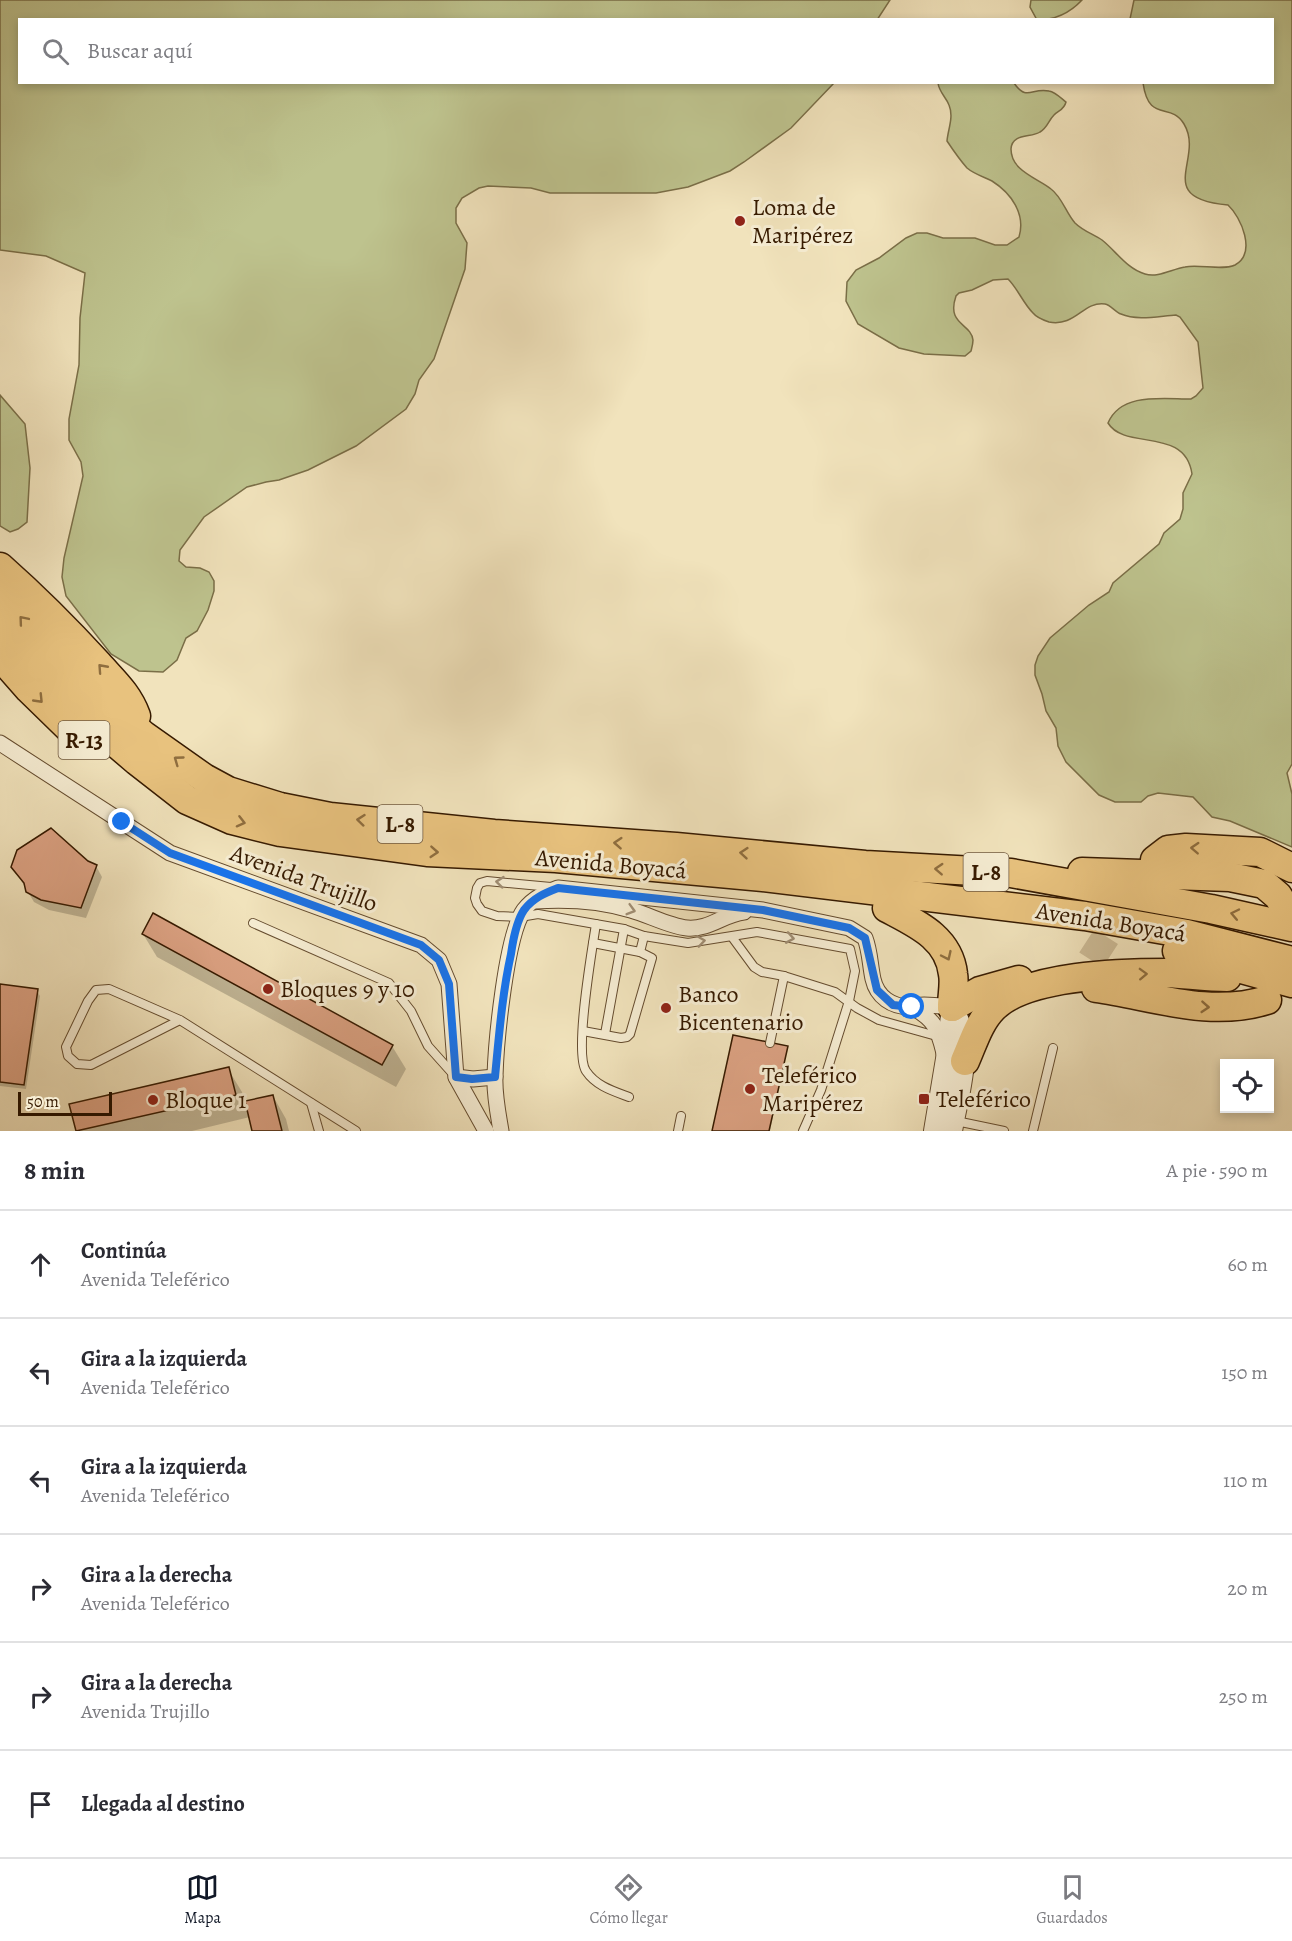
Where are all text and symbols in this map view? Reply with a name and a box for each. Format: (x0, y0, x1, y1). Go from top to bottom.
search box (18, 18, 1274, 84)
icon: search (39, 35, 72, 68)
text: Buscar aquí (87, 36, 193, 66)
place label: Loma de Maripérez (752, 191, 853, 251)
marker: Loma de Maripérez (733, 214, 747, 228)
one-way arrow (20, 616, 31, 627)
one-way arrow (98, 664, 109, 675)
one-way arrow (32, 691, 43, 702)
road number: R-13 (58, 721, 110, 759)
one-way arrow (174, 756, 185, 767)
road number: L-8 (378, 805, 422, 843)
route end (108, 808, 134, 834)
one-way arrow (356, 814, 365, 827)
one-way arrow (236, 815, 246, 828)
street label: Avenida Trujillo (225, 836, 382, 919)
one-way arrow (613, 837, 622, 850)
street label: Avenida Boyacá (533, 841, 689, 887)
one-way arrow (1191, 842, 1200, 855)
one-way arrow (429, 845, 438, 858)
one-way arrow (740, 847, 749, 860)
road number: L-8 (964, 853, 1008, 891)
one-way arrow (934, 863, 943, 876)
one-way arrow (495, 876, 504, 889)
street label: Avenida Boyacá (1033, 894, 1189, 950)
one-way arrow (626, 903, 636, 916)
one-way arrow (1230, 909, 1240, 922)
one-way arrow (785, 931, 795, 944)
one-way arrow (697, 935, 706, 947)
one-way arrow (939, 950, 951, 961)
one-way arrow (1138, 968, 1147, 980)
place label: Bloques 9 y 10 (280, 973, 415, 1005)
place label: Banco Bicentenario (678, 978, 804, 1038)
marker: Bloques 9 y 10 (261, 982, 275, 996)
route start (898, 993, 924, 1019)
one-way arrow (1200, 1000, 1209, 1013)
marker: Banco Bicentenario (659, 1001, 673, 1015)
place label: Teleférico Maripérez (762, 1059, 863, 1119)
map controls (1220, 1059, 1274, 1113)
button: locate (1220, 1059, 1274, 1113)
marker: Teleférico Maripérez (743, 1082, 757, 1096)
place label: Teleférico (936, 1083, 1031, 1115)
place label: Bloque 1 (165, 1084, 246, 1116)
scale bar (18, 1089, 112, 1116)
text: 50 m (27, 1091, 59, 1113)
marker: Teleférico (917, 1092, 931, 1106)
marker: Bloque 1 (146, 1093, 160, 1107)
text: 8 min (24, 1153, 85, 1188)
text: A pie · 590 m (1166, 1157, 1268, 1184)
text: Continúa (81, 1236, 167, 1266)
icon: ahead (24, 1248, 57, 1281)
text: 60 m (1228, 1251, 1268, 1278)
text: Avenida Teleférico (81, 1266, 230, 1293)
text: Gira a la izquierda (81, 1344, 247, 1374)
icon: left (24, 1356, 57, 1389)
text: 150 m (1221, 1359, 1268, 1386)
text: Avenida Teleférico (81, 1374, 230, 1401)
text: Gira a la izquierda (81, 1452, 247, 1482)
icon: left (24, 1464, 57, 1497)
text: 110 m (1223, 1467, 1268, 1494)
text: Avenida Teleférico (81, 1482, 230, 1509)
text: Gira a la derecha (81, 1560, 232, 1590)
icon: right (24, 1572, 57, 1605)
text: 20 m (1227, 1575, 1268, 1602)
text: Avenida Teleférico (81, 1590, 230, 1617)
text: Gira a la derecha (81, 1668, 232, 1698)
icon: right (24, 1680, 57, 1713)
text: 250 m (1219, 1683, 1268, 1710)
text: Avenida Trujillo (81, 1698, 210, 1725)
icon: arrive (24, 1788, 57, 1821)
text: Llegada al destino (81, 1789, 245, 1819)
tab: Mapa (184, 1871, 221, 1929)
tab: Cómo llegar (589, 1871, 668, 1929)
tab: Guardados (1036, 1871, 1108, 1929)

